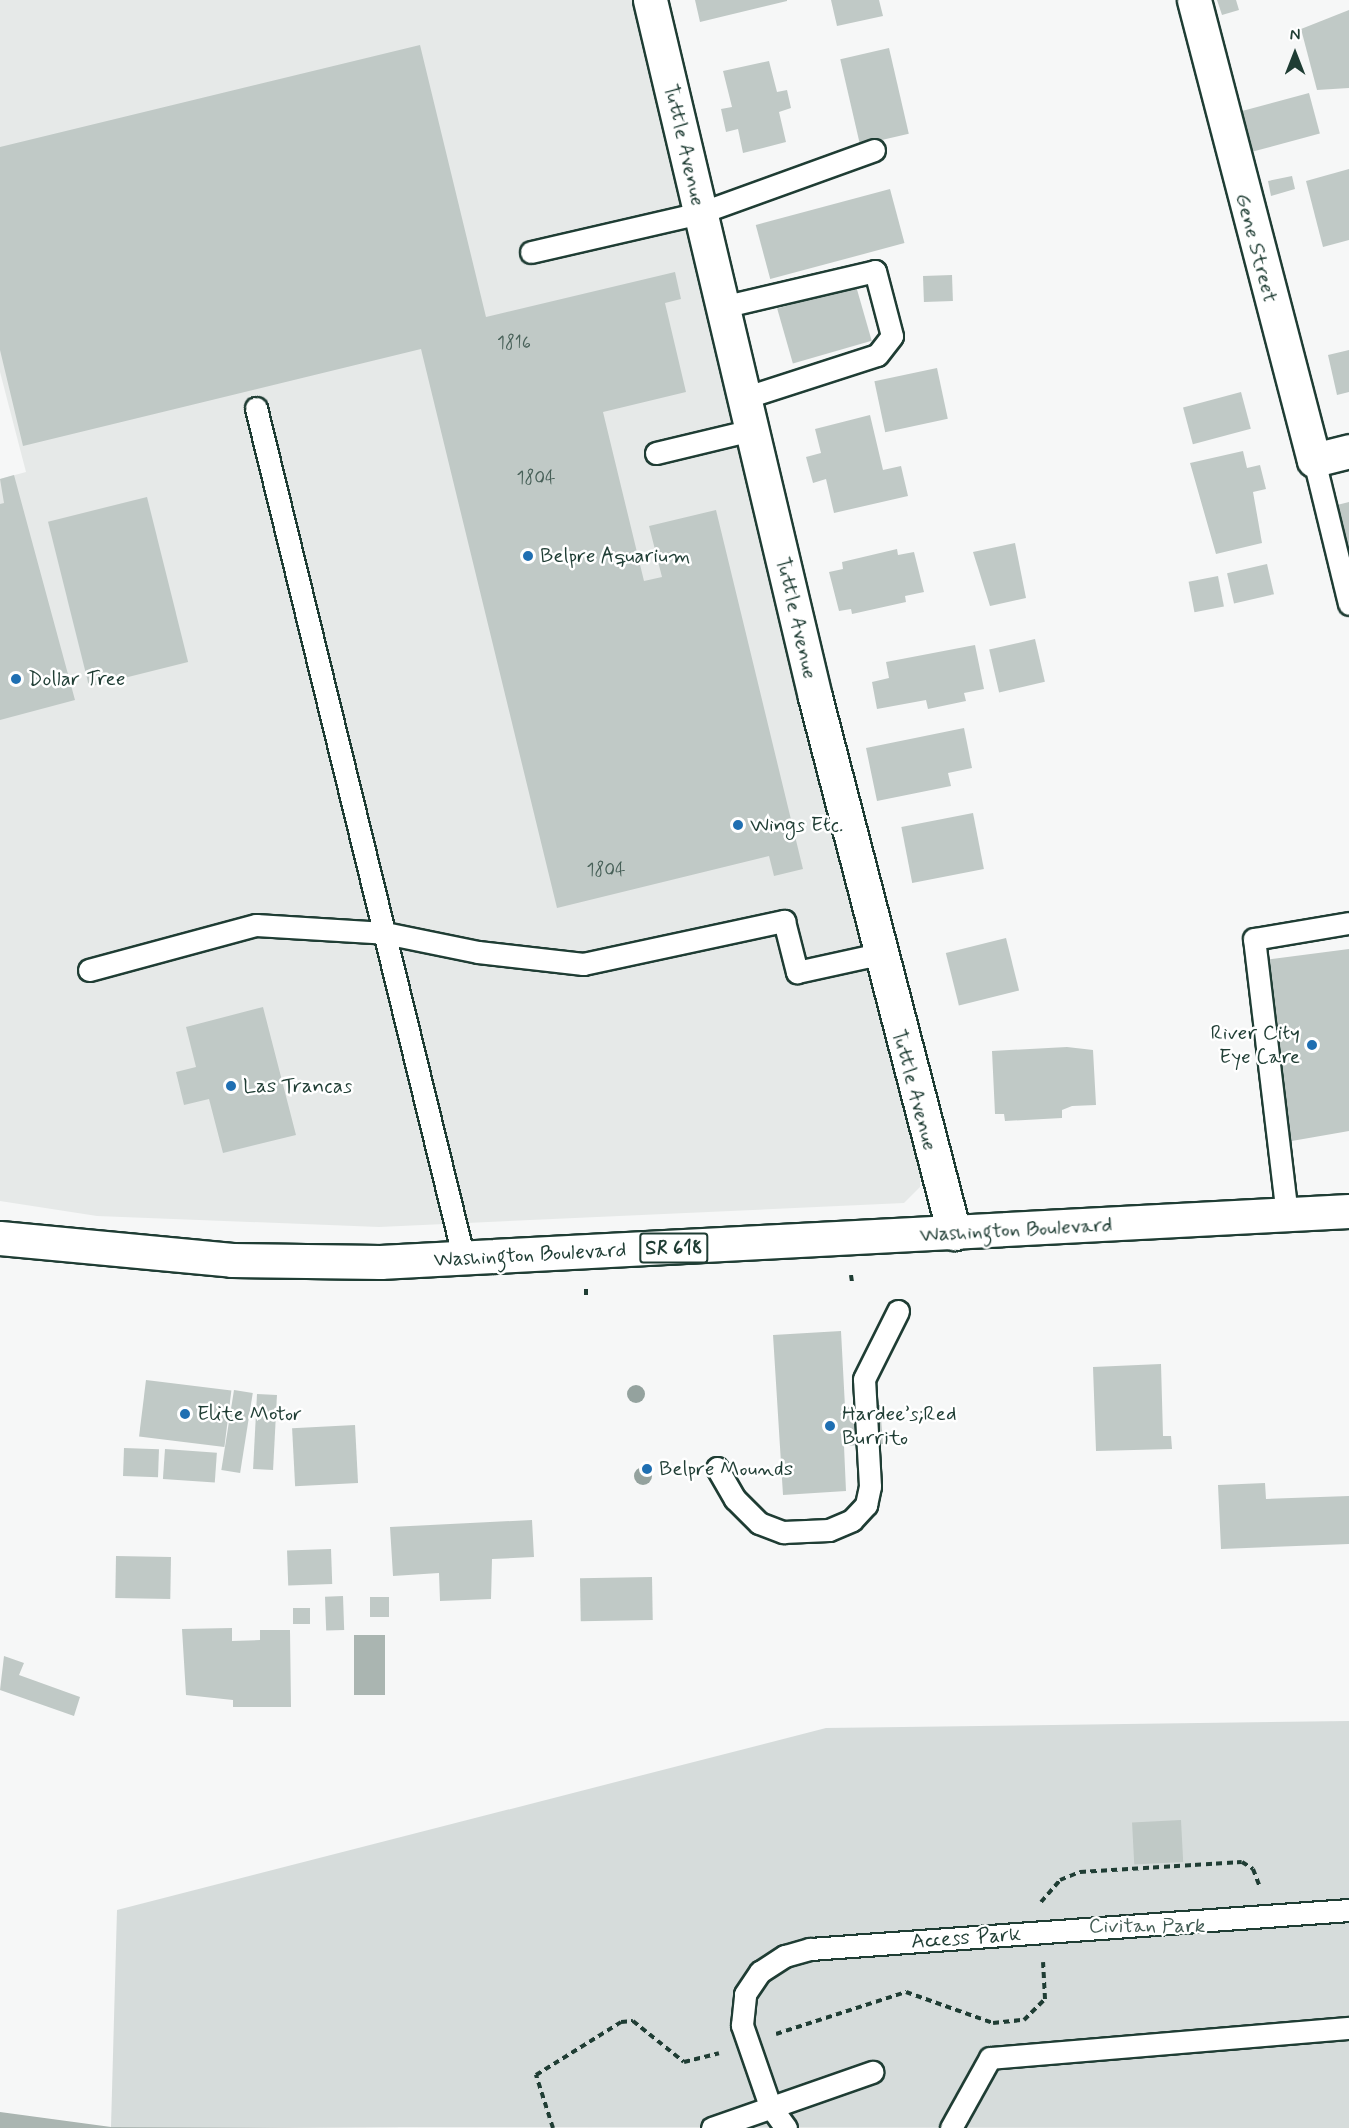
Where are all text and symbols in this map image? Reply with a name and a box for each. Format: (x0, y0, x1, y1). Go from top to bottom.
north arrow (1265, 24, 1325, 84)
text: N (1290, 25, 1300, 46)
street label: Tuttle Avenue (657, 80, 711, 210)
street label: Gene Street (1229, 191, 1283, 305)
house number: 1816 (497, 332, 531, 354)
house number: 1804 (516, 467, 556, 489)
place label: Belpre Aquarium (540, 543, 689, 569)
marker: Belpre Aquarium (521, 549, 535, 563)
street label: Tuttle Avenue (769, 553, 823, 683)
place label: Dollar Tree (28, 666, 122, 692)
marker: Dollar Tree (9, 672, 23, 686)
place label: Wings Etc. (750, 812, 849, 838)
marker: Wings Etc. (731, 818, 745, 832)
house number: 1804 (586, 859, 626, 881)
place label: River City Eye Care (1211, 1020, 1300, 1070)
street label: Tuttle Avenue (885, 1025, 943, 1155)
marker: River City Eye Care (1305, 1038, 1319, 1052)
place label: Las Trancas (243, 1073, 355, 1099)
marker: Las Trancas (224, 1079, 238, 1093)
street label: Washington Boulevard (921, 1212, 1111, 1248)
road number: SR 618 (638, 1231, 710, 1265)
street label: Washington Boulevard (435, 1237, 625, 1273)
place label: Elite Motor (197, 1401, 301, 1427)
place label: Hardee’s;Red Burrito (842, 1401, 956, 1451)
marker: Elite Motor (178, 1407, 192, 1421)
marker: Hardee’s;Red Burrito (823, 1419, 837, 1433)
place label: Belpre Mounds (659, 1456, 787, 1482)
marker: Belpre Mounds (640, 1462, 654, 1476)
park label: Civitan Park (1090, 1913, 1204, 1939)
street label: Access Park (912, 1922, 1020, 1954)

